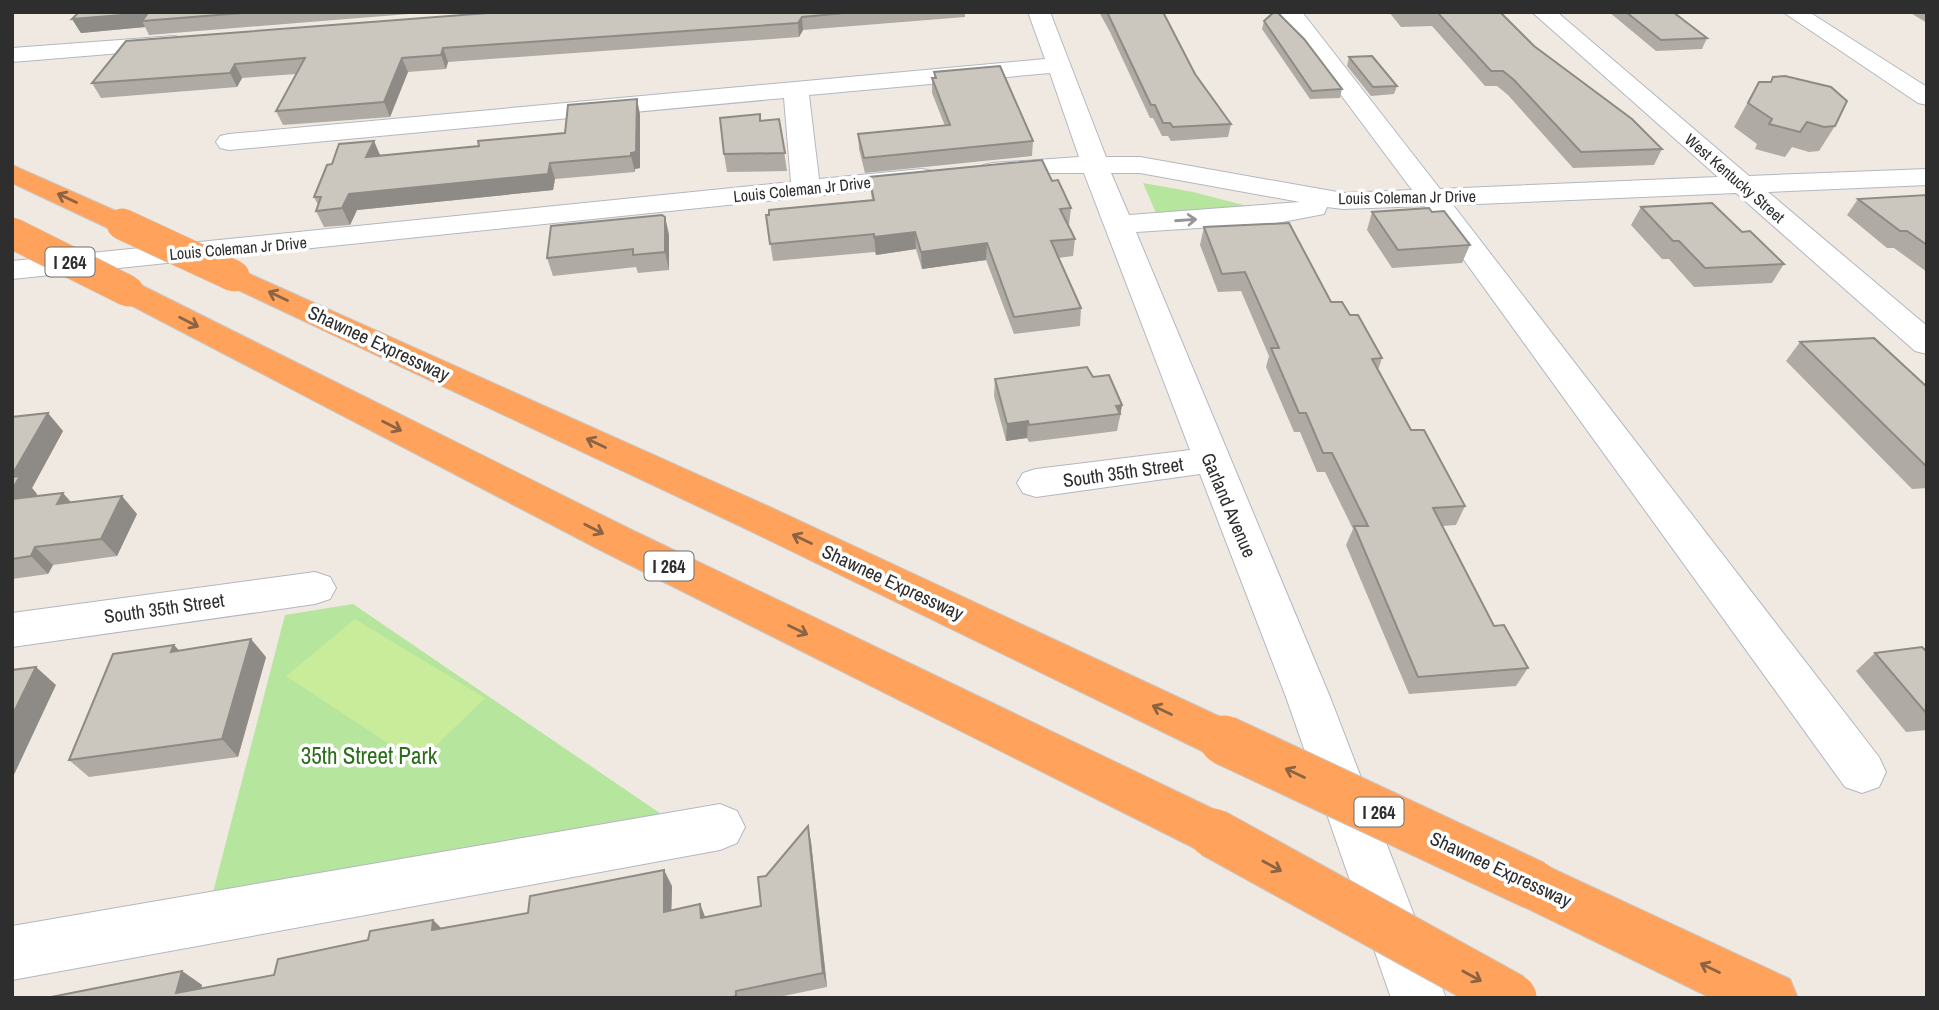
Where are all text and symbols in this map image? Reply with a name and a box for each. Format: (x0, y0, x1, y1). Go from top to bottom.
street label: West Kentucky Street (1680, 128, 1790, 228)
street label: Louis Coleman Jr Drive (732, 171, 872, 207)
street label: Louis Coleman Jr Drive (1338, 185, 1476, 209)
one-way arrow (57, 191, 78, 205)
one-way arrow (1174, 213, 1196, 226)
street label: Louis Coleman Jr Drive (168, 231, 308, 265)
road number: I 264 (46, 248, 94, 276)
one-way arrow (268, 289, 289, 302)
street label: Shawnee Expressway (304, 299, 454, 387)
one-way arrow (178, 316, 199, 330)
one-way arrow (381, 419, 402, 433)
one-way arrow (586, 436, 607, 449)
street label: Garland Avenue (1195, 449, 1263, 561)
street label: South 35th Street (1061, 451, 1186, 493)
one-way arrow (584, 523, 604, 537)
one-way arrow (792, 532, 813, 545)
street label: Shawnee Expressway (818, 538, 968, 626)
road number: I 264 (644, 552, 694, 580)
street label: South 35th Street (102, 587, 227, 629)
one-way arrow (787, 623, 808, 637)
one-way arrow (1152, 703, 1173, 717)
park label: 35th Street Park (301, 740, 438, 771)
one-way arrow (1285, 765, 1306, 779)
road number: I 264 (1354, 798, 1404, 826)
street label: Shawnee Expressway (1426, 825, 1576, 913)
one-way arrow (1262, 859, 1282, 873)
one-way arrow (1700, 961, 1721, 975)
one-way arrow (1461, 970, 1482, 983)

